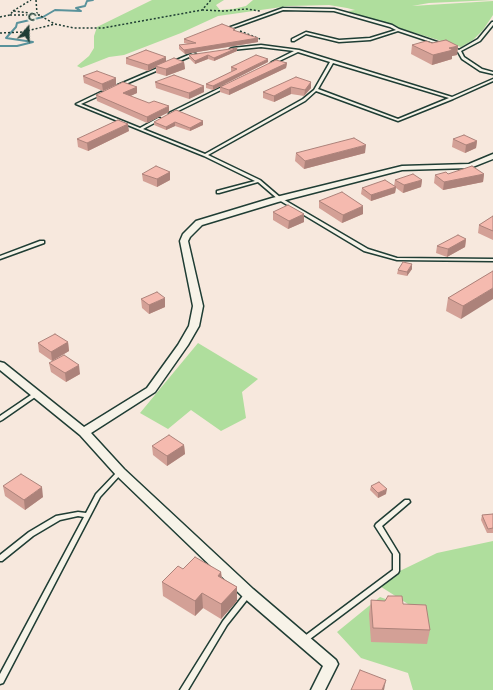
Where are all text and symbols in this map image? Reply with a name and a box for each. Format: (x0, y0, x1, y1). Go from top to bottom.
text: С (25, 7, 39, 26)
north arrow (8, 8, 48, 48)

